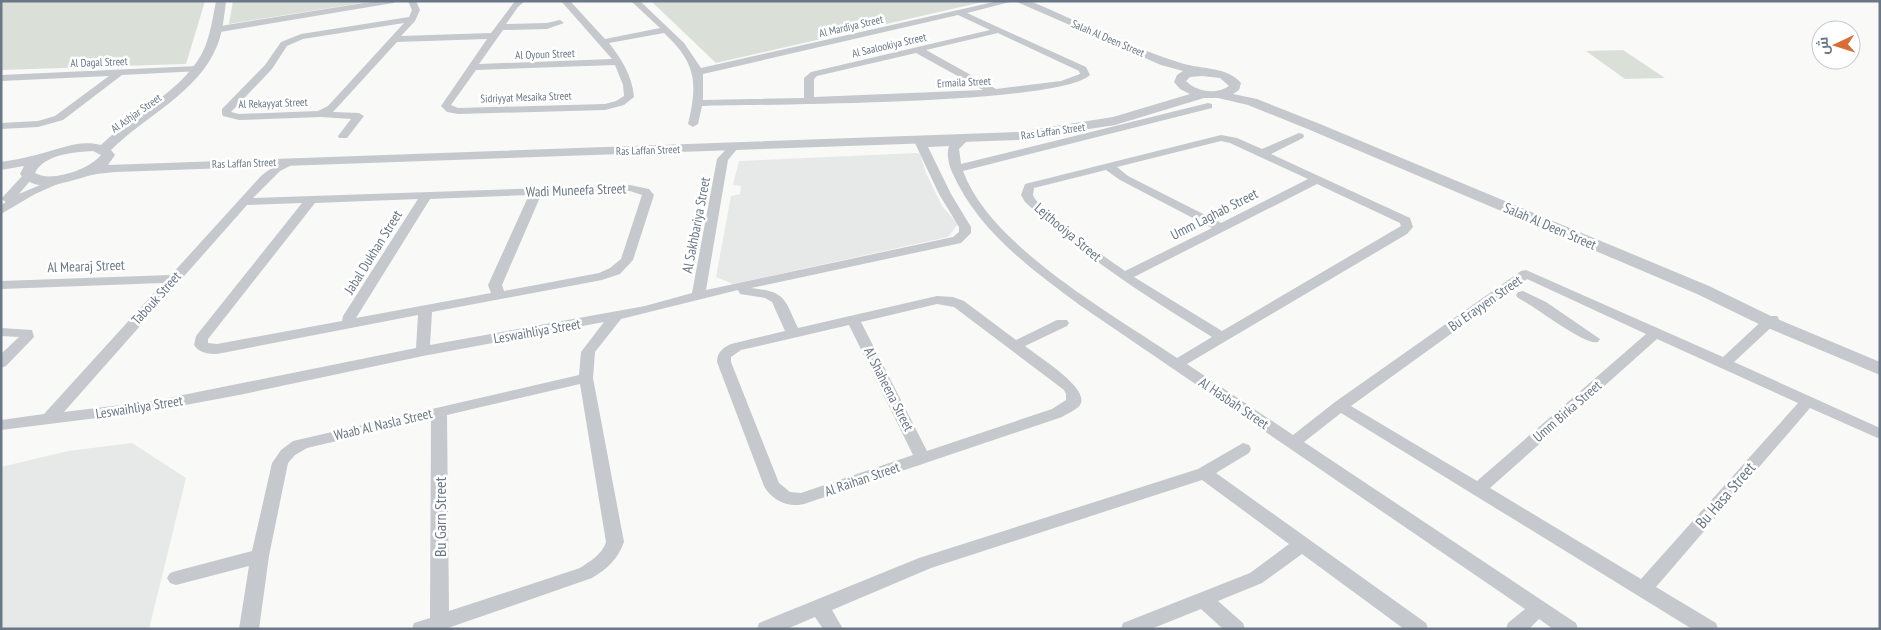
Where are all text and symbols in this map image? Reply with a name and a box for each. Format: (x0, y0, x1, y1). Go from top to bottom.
street label: Al Mardiya Street (818, 12, 884, 40)
street label: Salah Al Deen Street (1069, 16, 1147, 60)
north arrow (1811, 20, 1861, 70)
street label: Al Saalookiya Street (850, 30, 928, 60)
text: ش (1813, 36, 1833, 55)
street label: Al Oyoun Street (515, 46, 575, 62)
street label: Al Dagal Street (70, 54, 128, 70)
street label: Ermaila Street (937, 74, 991, 90)
street label: Sidriyyat Mesaika Street (480, 88, 572, 106)
street label: Al Ashjar Street (108, 91, 164, 135)
street label: Al Rekayyat Street (238, 95, 308, 111)
street label: Ras Laffan Street (1020, 120, 1086, 142)
street label: Ras Laffan Street (616, 142, 680, 158)
street label: Ras Laffan Street (212, 155, 276, 171)
street label: Al Sakhbariya Street (678, 175, 714, 275)
street label: Wadi Muneefa Street (526, 179, 627, 201)
street label: Umm Laghab Street (1167, 184, 1261, 244)
street label: Salah Al Deen Street (1501, 198, 1599, 254)
street label: Lejthooiya Street (1031, 199, 1105, 265)
street label: Jabal Dukhan Street (340, 207, 406, 298)
street label: Al Mearaj Street (47, 256, 125, 276)
street label: Tabouk Street (127, 267, 185, 329)
street label: Bu Erayyen Street (1445, 271, 1525, 335)
street label: Leswaihliya Street (492, 314, 582, 347)
street label: Al Shaheena Street (860, 344, 918, 434)
street label: Al Hasbah Street (1196, 373, 1273, 433)
street label: Umm Birka Street (1529, 376, 1605, 446)
street label: Leswaihliya Street (94, 391, 184, 423)
street label: Waab Al Nasla Street (332, 404, 434, 444)
street label: Bu Hasa Street (1691, 457, 1760, 532)
street label: Al Raihan Street (822, 458, 902, 500)
street label: Bu Garn Street (430, 476, 450, 557)

